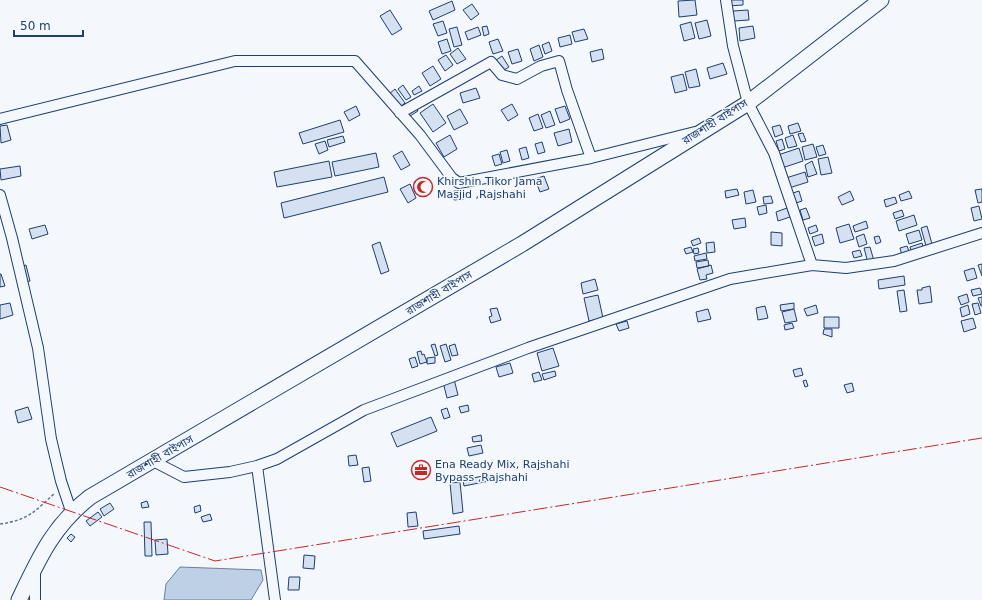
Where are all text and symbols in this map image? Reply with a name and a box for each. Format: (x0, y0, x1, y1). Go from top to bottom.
scale bar (14, 12, 83, 38)
text: 50 m (20, 19, 51, 33)
street label: রাজশাহী বাইপাস (679, 97, 750, 148)
place label: Khirshin Tikor Jama Masjid ,Rajshahi (437, 175, 543, 201)
mosque icon: Khirshin Tikor Jama Masjid ,Rajshahi (412, 176, 434, 198)
street label: রাজশাহী বাইপাস (403, 268, 474, 318)
street label: রাজশাহী বাইপাস (124, 433, 196, 482)
place label: Ena Ready Mix, Rajshahi Bypass ,Rajshahi (435, 458, 570, 484)
office icon: Ena Ready Mix, Rajshahi Bypass ,Rajshahi (410, 459, 432, 481)

